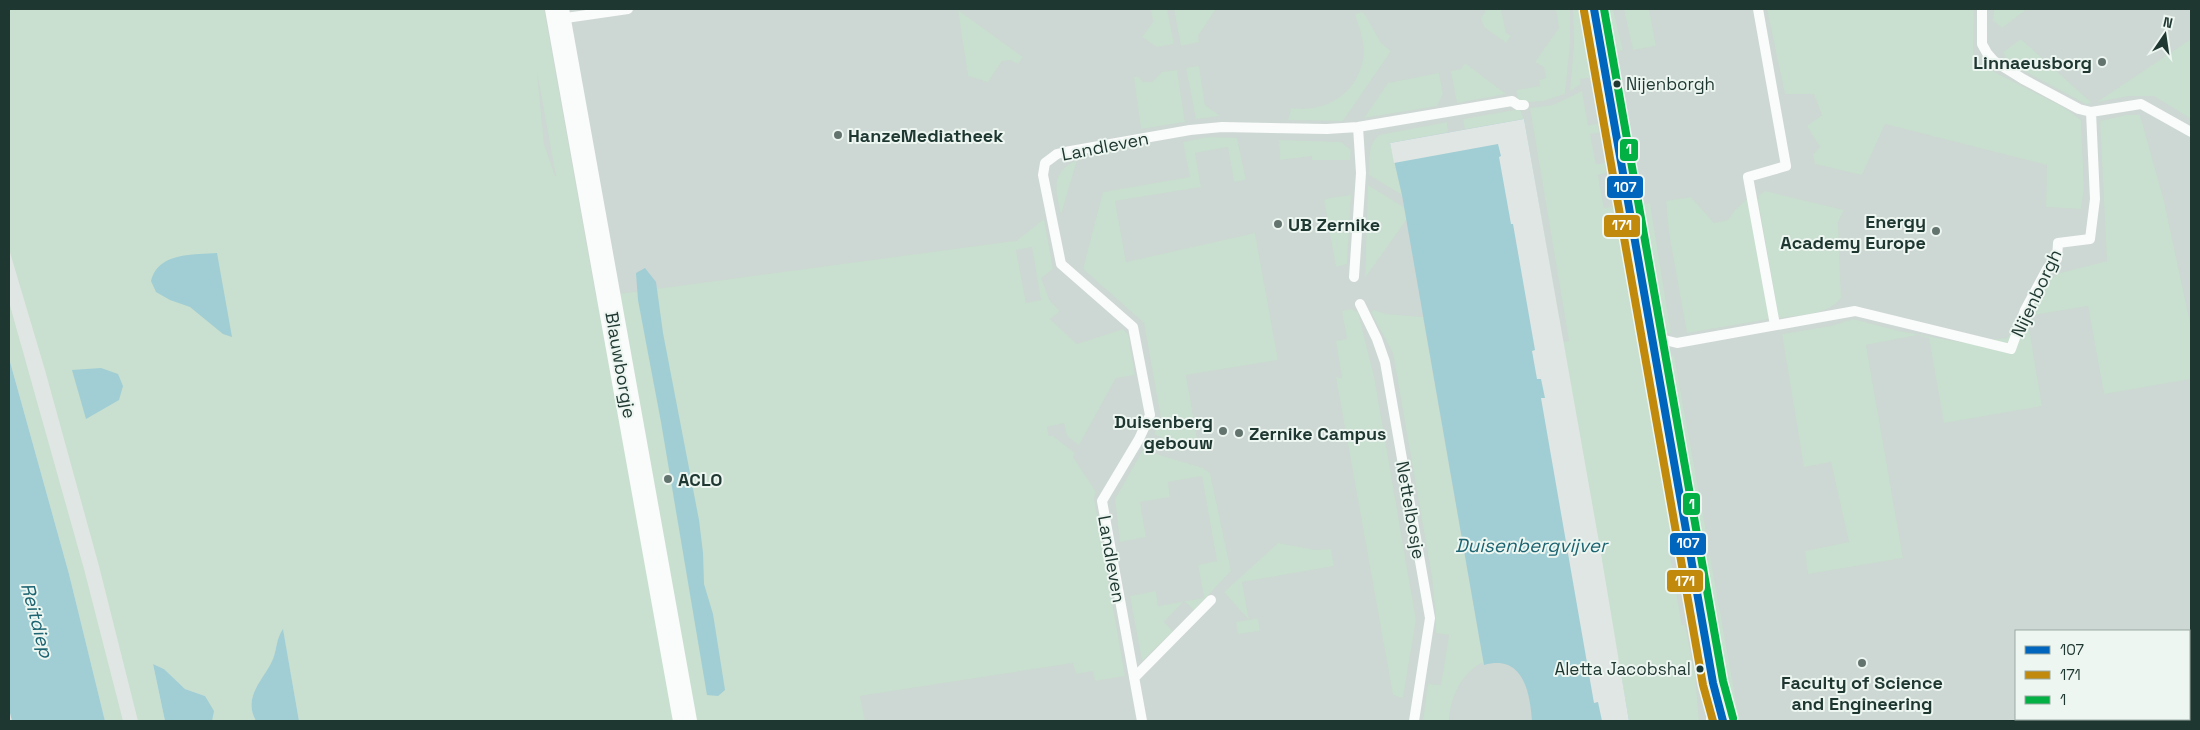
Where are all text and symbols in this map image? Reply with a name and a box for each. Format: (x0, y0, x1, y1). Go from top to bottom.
north arrow (2140, 10, 2190, 60)
text: N (2161, 13, 2175, 32)
place label: Linnaeusborg (1973, 51, 2092, 74)
marker: Linnaeusborg (2096, 56, 2108, 68)
place label: Nijenborgh (1626, 73, 1715, 95)
marker: Nijenborgh (1612, 79, 1622, 89)
place label: HanzeMediatheek (848, 124, 1003, 147)
street label: Landleven (1059, 126, 1151, 166)
marker: HanzeMediatheek (832, 129, 844, 141)
line badge: 1 (1619, 138, 1639, 162)
text: 1 (1626, 140, 1632, 158)
line badge: 107 (1606, 175, 1644, 199)
text: 107 (1614, 178, 1637, 196)
place label: Energy Academy Europe (1780, 210, 1926, 254)
place label: UB Zernike (1288, 213, 1380, 236)
line badge: 171 (1603, 214, 1641, 238)
text: 171 (1612, 216, 1632, 234)
marker: UB Zernike (1272, 218, 1284, 230)
marker: Energy Academy Europe (1930, 225, 1942, 237)
street label: Nijenborgh (2006, 245, 2066, 341)
street label: Blauwborgje (600, 310, 642, 420)
place label: Duisenberg gebouw (1114, 410, 1213, 454)
place label: Zernike Campus (1249, 422, 1387, 445)
marker: Duisenberg gebouw (1217, 425, 1229, 437)
marker: Zernike Campus (1233, 427, 1245, 439)
street label: Nettelbosje (1391, 459, 1431, 561)
place label: ACLO (678, 468, 722, 491)
marker: ACLO (662, 473, 674, 485)
line badge: 1 (1682, 492, 1701, 516)
text: 1 (1689, 495, 1695, 513)
street label: Landleven (1093, 513, 1131, 605)
line badge: 107 (1669, 532, 1707, 556)
water label: Duisenbergvijver (1455, 533, 1609, 558)
text: 107 (1677, 534, 1700, 552)
line badge: 171 (1666, 569, 1704, 593)
text: 171 (1675, 572, 1695, 590)
water label: Reitdiep (15, 580, 59, 661)
legend (2015, 630, 2190, 720)
text: 107 (2060, 640, 2084, 659)
marker: Faculty of Science and Engineering (1856, 657, 1868, 669)
place label: Aletta Jacobshal (1554, 658, 1691, 680)
marker: Aletta Jacobshal (1695, 664, 1705, 674)
text: 171 (2060, 665, 2081, 684)
place label: Faculty of Science and Engineering (1781, 671, 1943, 715)
text: 1 (2060, 690, 2066, 709)

